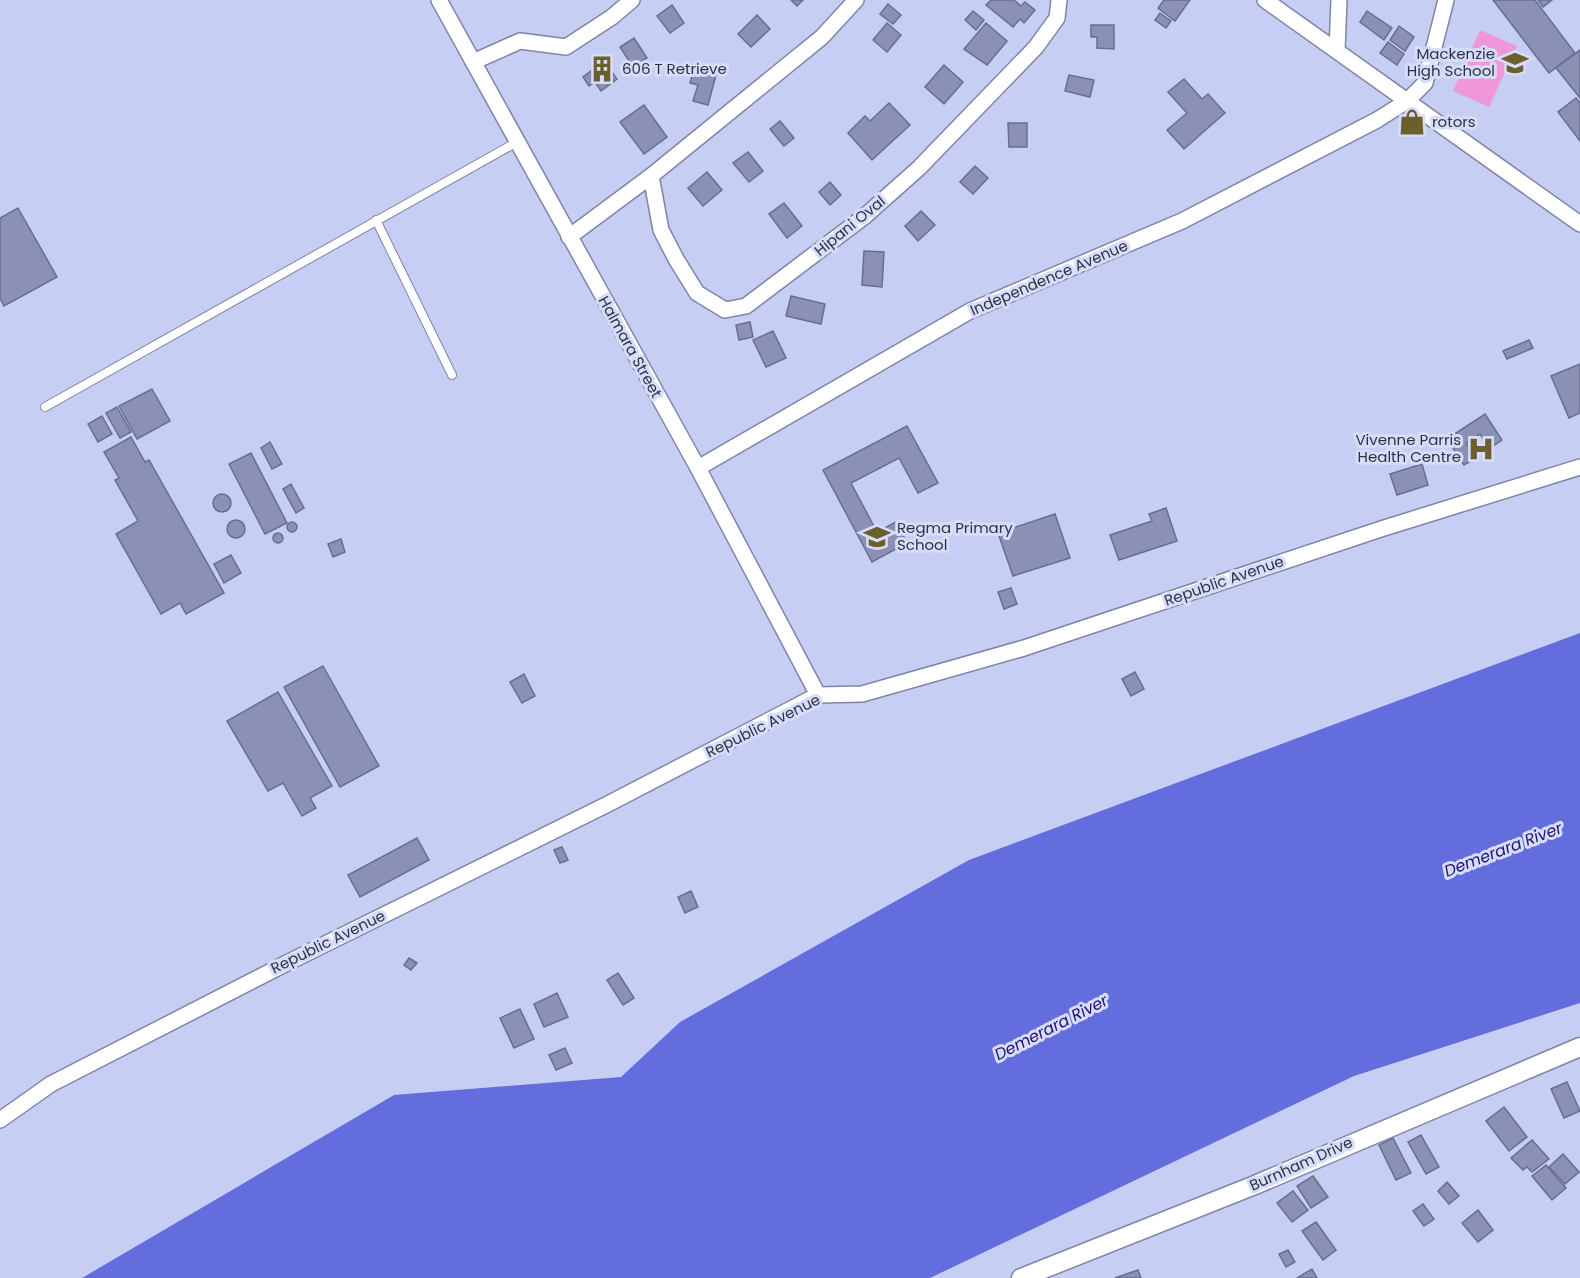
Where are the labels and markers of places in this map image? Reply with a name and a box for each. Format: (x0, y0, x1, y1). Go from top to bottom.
place label: Mackenzie High School (1407, 43, 1495, 81)
school or university icon: Mackenzie High School (1500, 48, 1530, 78)
building icon: 606 T Retrieve (587, 54, 617, 84)
place label: 606 T Retrieve (622, 58, 727, 79)
shop icon: rotors (1397, 107, 1427, 137)
place label: rotors (1432, 111, 1476, 132)
place label: Vivenne Parris Health Centre (1355, 429, 1461, 467)
hospital icon: Vivenne Parris Health Centre (1466, 434, 1496, 464)
place label: Regma Primary School (897, 517, 1013, 555)
school or university icon: Regma Primary School (862, 522, 892, 552)

